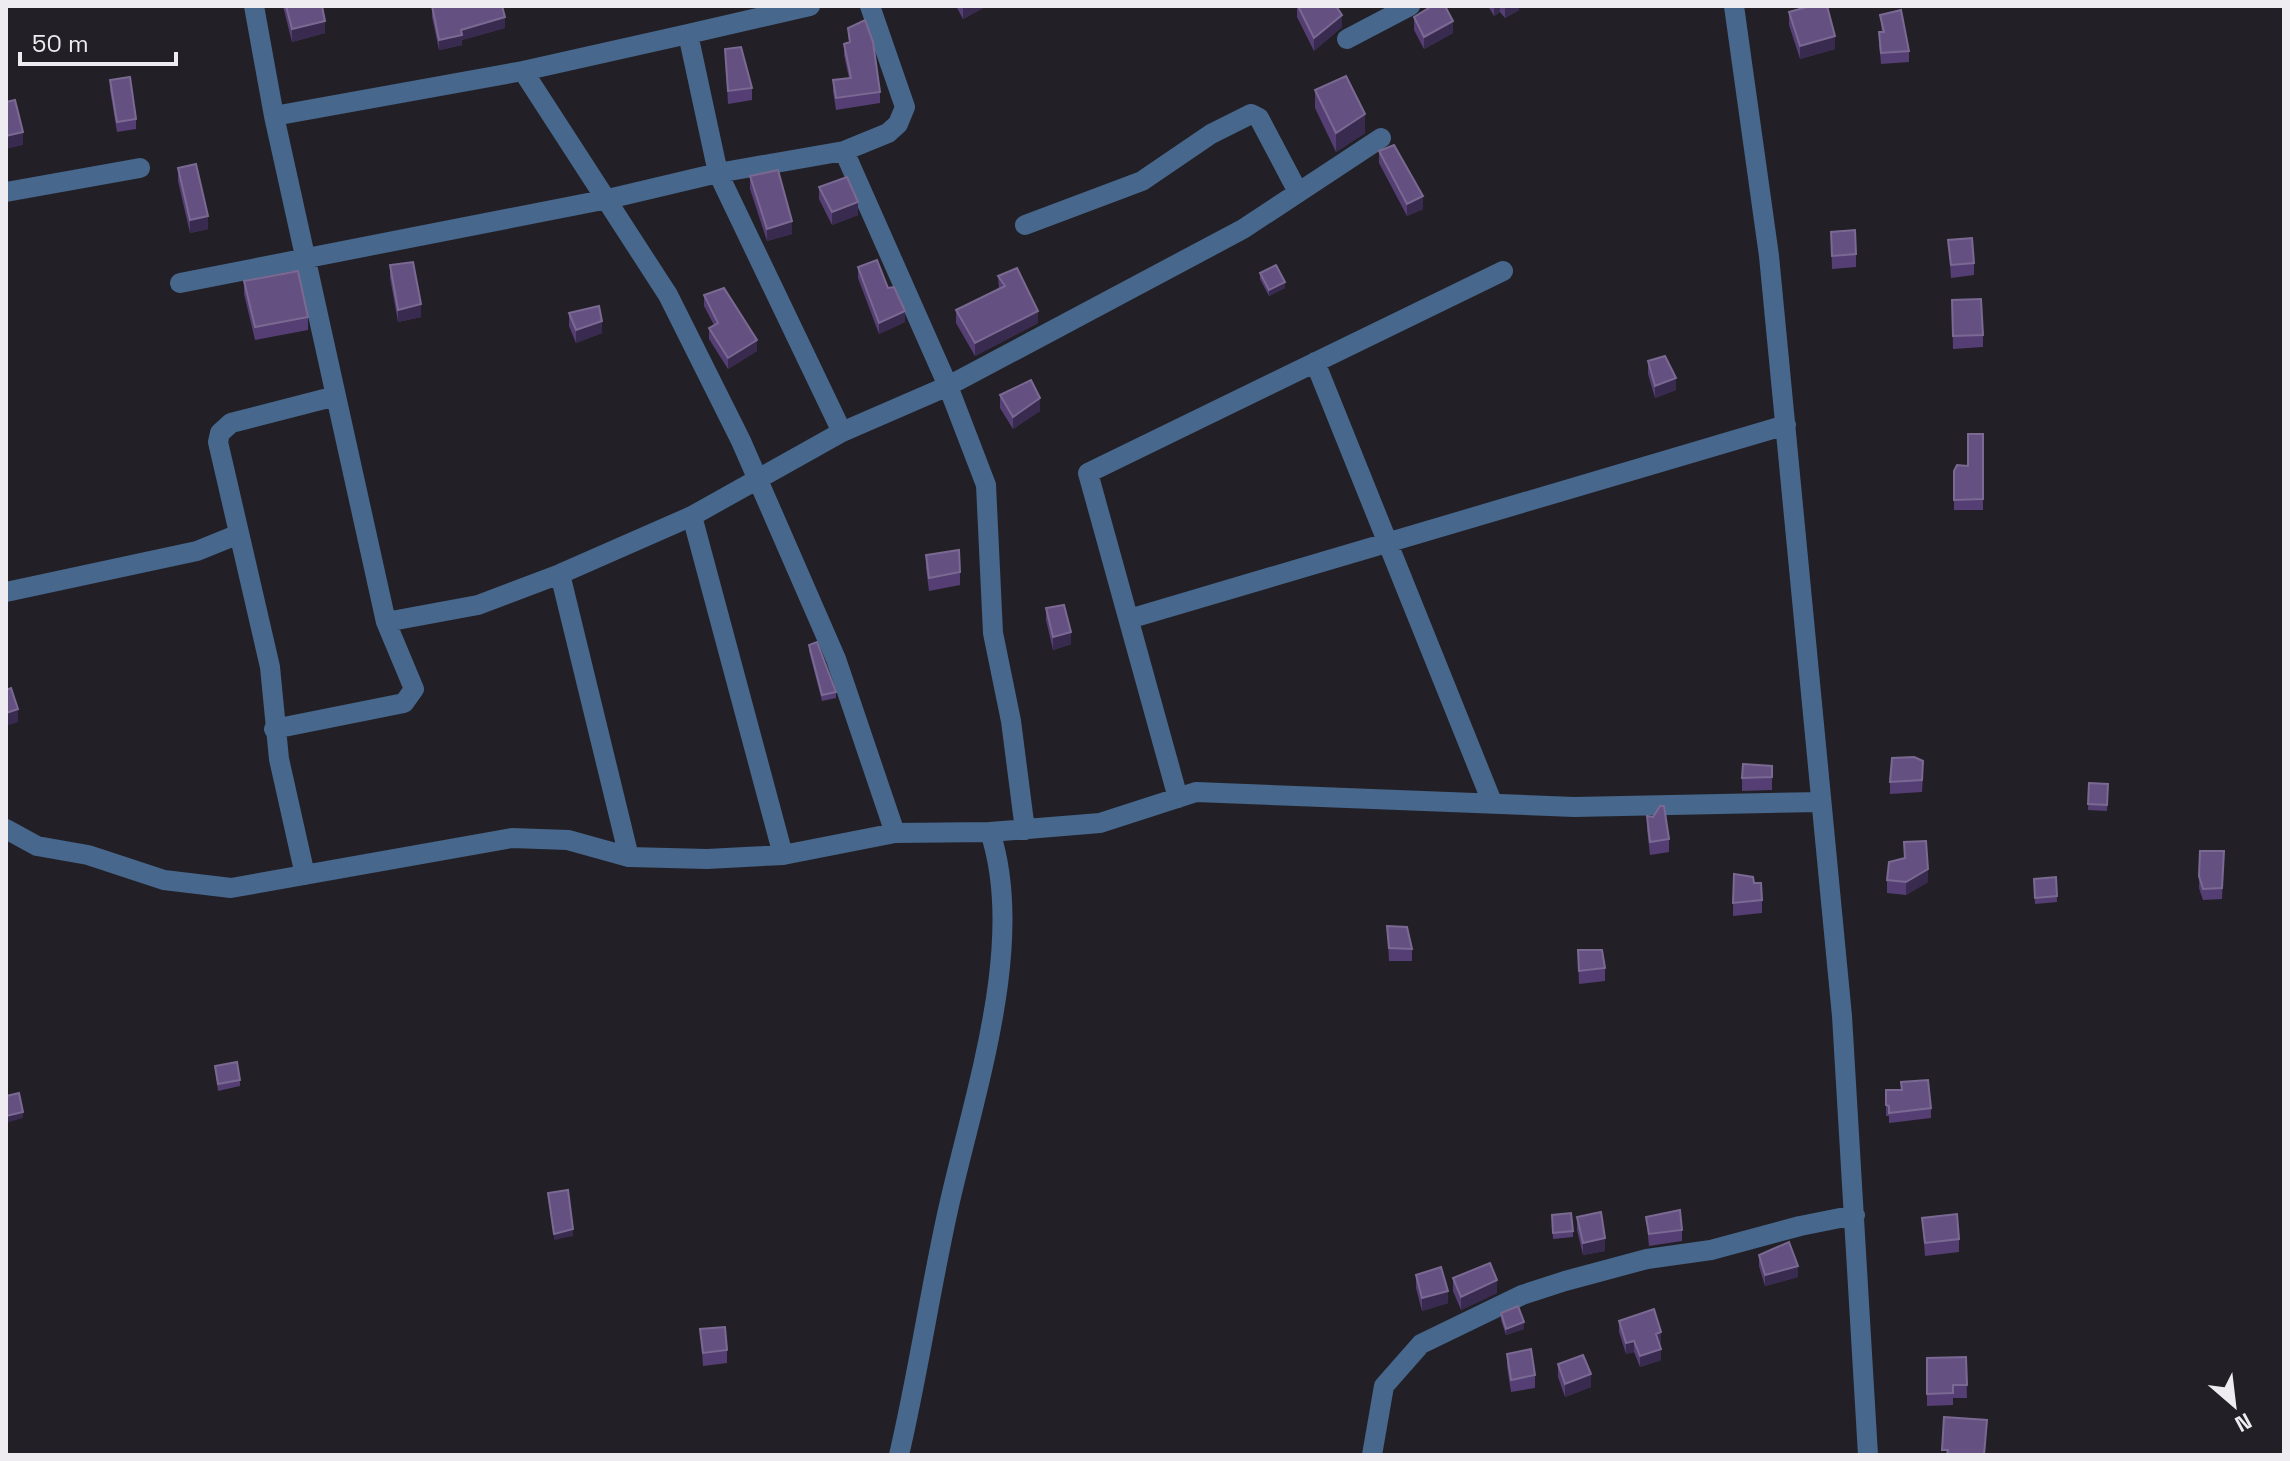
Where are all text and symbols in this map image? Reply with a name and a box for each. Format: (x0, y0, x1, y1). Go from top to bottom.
scale bar (20, 16, 176, 66)
text: 50 m (32, 28, 89, 59)
north arrow (2194, 1365, 2274, 1445)
text: N (2230, 1407, 2256, 1438)

